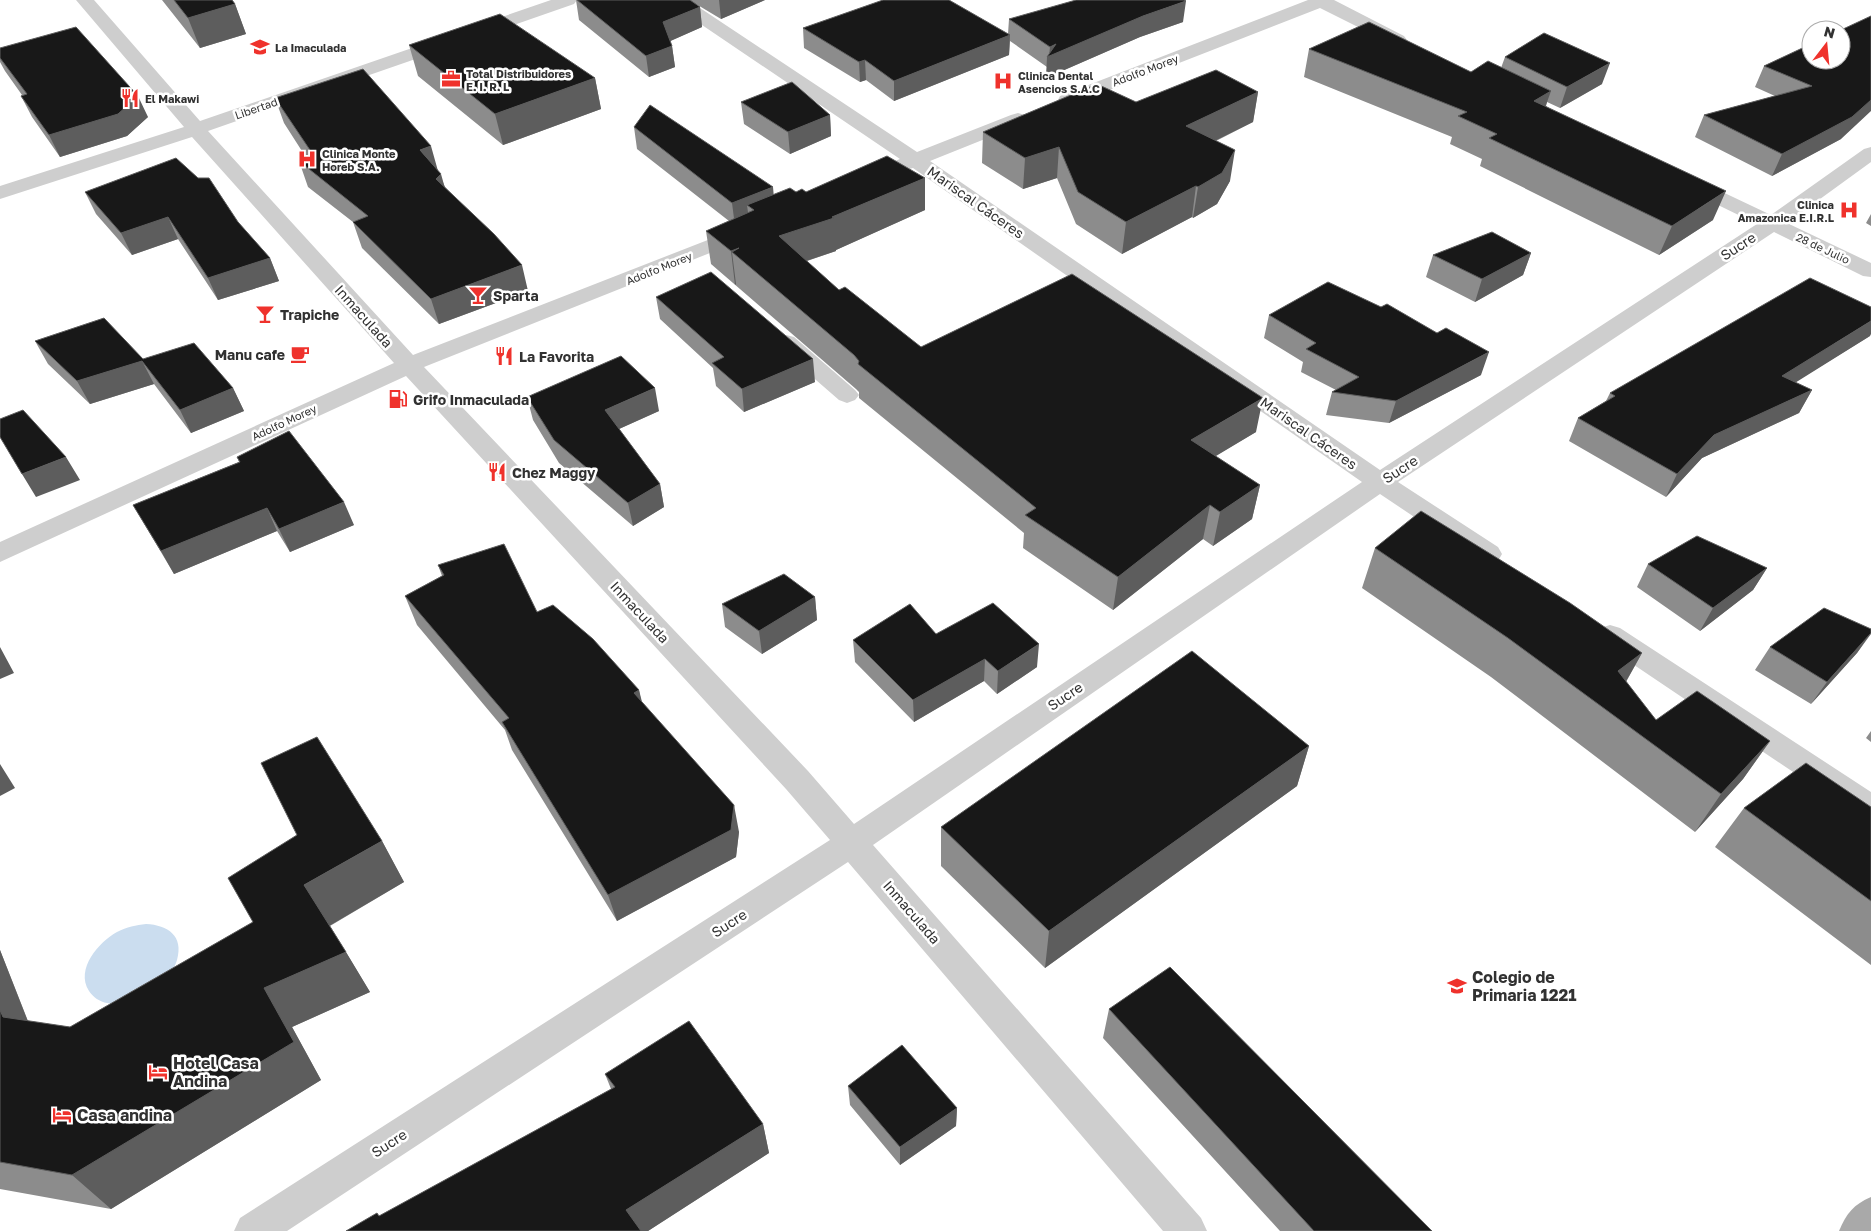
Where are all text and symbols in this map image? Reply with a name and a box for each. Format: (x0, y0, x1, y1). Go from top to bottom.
north arrow (1801, 20, 1851, 70)
text: N (1822, 22, 1837, 42)
school or university icon: La Imaculada (249, 36, 271, 58)
place label: La Imaculada (275, 41, 346, 54)
street label: Adolfo Morey (1110, 51, 1180, 89)
place label: Total Distribuidores E. I. R. L (466, 67, 571, 93)
office icon: Total Distribuidores E. I. R. L (440, 68, 462, 90)
place label: Clinica Dental Asencios S.A.C (1018, 69, 1100, 95)
hospital icon: Clinica Dental Asencios S.A.C (992, 70, 1014, 92)
restaurant icon: El Makawi (119, 87, 141, 109)
place label: El Makawi (145, 92, 199, 105)
street label: Libertad (233, 95, 279, 121)
place label: Clinica Monte Horeb S.A. (322, 147, 396, 173)
hospital icon: Clinica Monte Horeb S.A. (296, 148, 318, 170)
street label: Mariscal Cáceres (924, 162, 1028, 242)
place label: Clinica Amazonica E.I.R.L (1738, 198, 1835, 224)
hospital icon: Clinica Amazonica E.I.R.L (1838, 199, 1860, 221)
street label: Sucre (1717, 228, 1759, 264)
street label: 28 de Julio (1794, 230, 1852, 266)
street label: Adolfo Morey (624, 249, 694, 287)
street label: Inmaculada (331, 281, 397, 351)
bar icon: Sparta (467, 284, 489, 306)
place label: Sparta (493, 287, 539, 304)
bar icon: Trapiche (254, 303, 276, 325)
place label: Trapiche (280, 306, 339, 323)
cafe icon: Manu cafe (289, 343, 311, 365)
restaurant icon: La Favorita (493, 345, 515, 367)
place label: Manu cafe (215, 346, 285, 363)
place label: La Favorita (519, 348, 594, 365)
fuel station icon: Grifo Inmaculada (387, 388, 409, 410)
place label: Grifo Inmaculada (413, 391, 529, 408)
street label: Mariscal Cáceres (1257, 393, 1361, 473)
street label: Adolfo Morey (250, 401, 318, 443)
street label: Sucre (1379, 451, 1421, 487)
restaurant icon: Chez Maggy (486, 461, 508, 483)
place label: Chez Maggy (512, 464, 596, 481)
street label: Inmaculada (607, 578, 673, 646)
street label: Sucre (1044, 678, 1086, 714)
street label: Inmaculada (880, 877, 944, 947)
street label: Sucre (708, 905, 750, 941)
place label: Colegio de Primaria 1221 (1472, 967, 1577, 1005)
school or university icon: Colegio de Primaria 1221 (1446, 975, 1468, 997)
place label: Hotel Casa Andina (173, 1053, 259, 1091)
hotel icon: Hotel Casa Andina (147, 1061, 169, 1083)
hotel icon: Casa andina (51, 1104, 73, 1126)
place label: Casa andina (77, 1105, 172, 1125)
street label: Sucre (368, 1125, 410, 1161)

